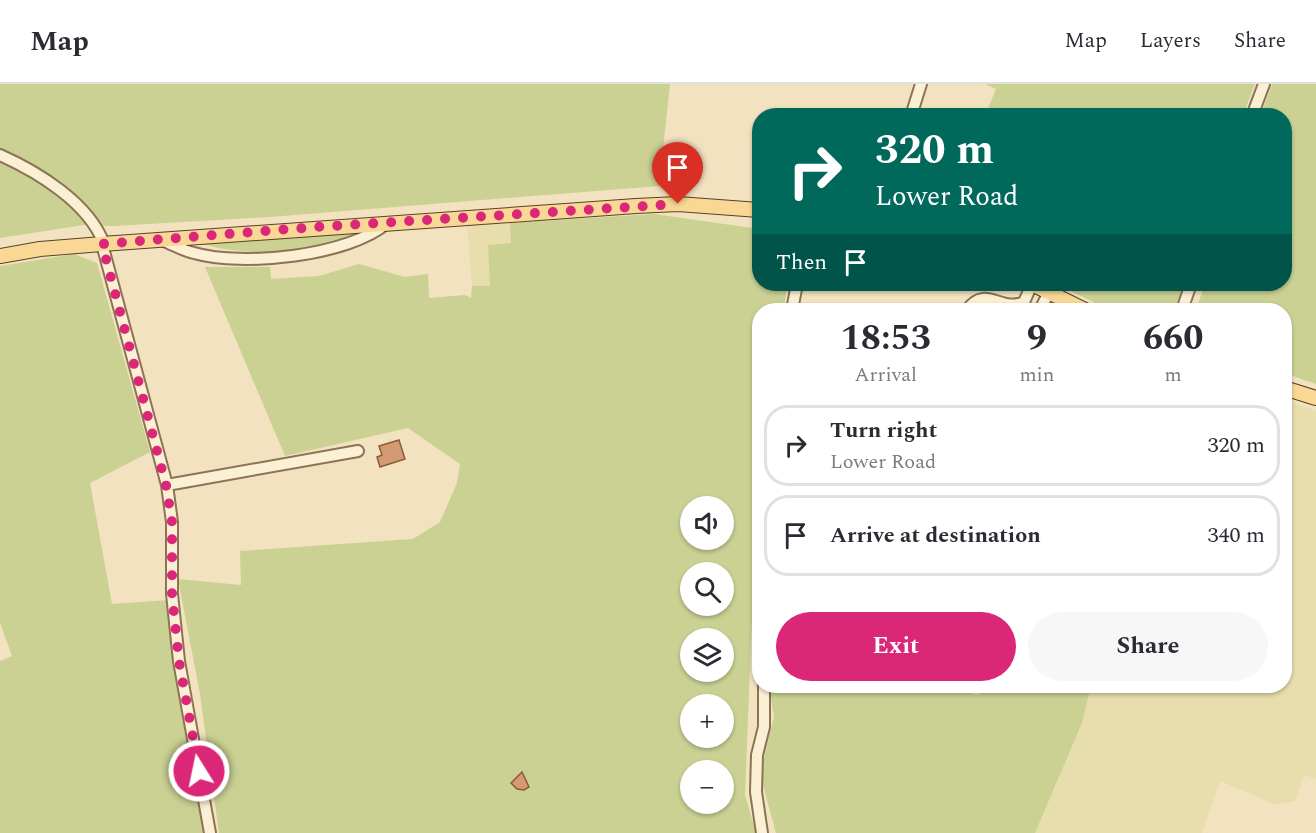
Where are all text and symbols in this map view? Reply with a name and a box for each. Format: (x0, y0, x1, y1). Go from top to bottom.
text: Map (30, 20, 89, 63)
text: Map (1065, 25, 1107, 57)
text: Layers (1140, 25, 1201, 57)
text: Share (1234, 25, 1286, 57)
text: 320 m (875, 119, 994, 182)
icon: right (776, 132, 854, 210)
pin (652, 142, 703, 204)
icon: arrive (661, 151, 694, 184)
text: Lower Road (875, 176, 1018, 218)
text: Then (776, 246, 827, 279)
icon: arrive (839, 246, 872, 279)
text: 18:53 (840, 311, 931, 366)
text: 9 (1027, 311, 1047, 366)
text: 660 (1143, 311, 1203, 366)
text: Arrival (855, 360, 917, 390)
text: min (1019, 360, 1054, 390)
text: m (1165, 360, 1182, 390)
text: Turn right (830, 414, 937, 447)
icon: right (779, 429, 812, 462)
text: 320 m (1208, 429, 1265, 462)
text: Lower Road (830, 447, 936, 477)
map controls (680, 496, 734, 814)
button: sound (680, 496, 734, 550)
icon: arrive (779, 519, 812, 552)
text: Arrive at destination (830, 519, 1041, 552)
text: 340 m (1208, 519, 1265, 552)
button: search (680, 562, 734, 616)
button: Exit (776, 612, 1016, 681)
button: Share (1028, 612, 1268, 681)
button: layers (680, 628, 734, 682)
button: + (680, 694, 734, 748)
position arrow (167, 739, 231, 803)
button: − (680, 760, 734, 814)

